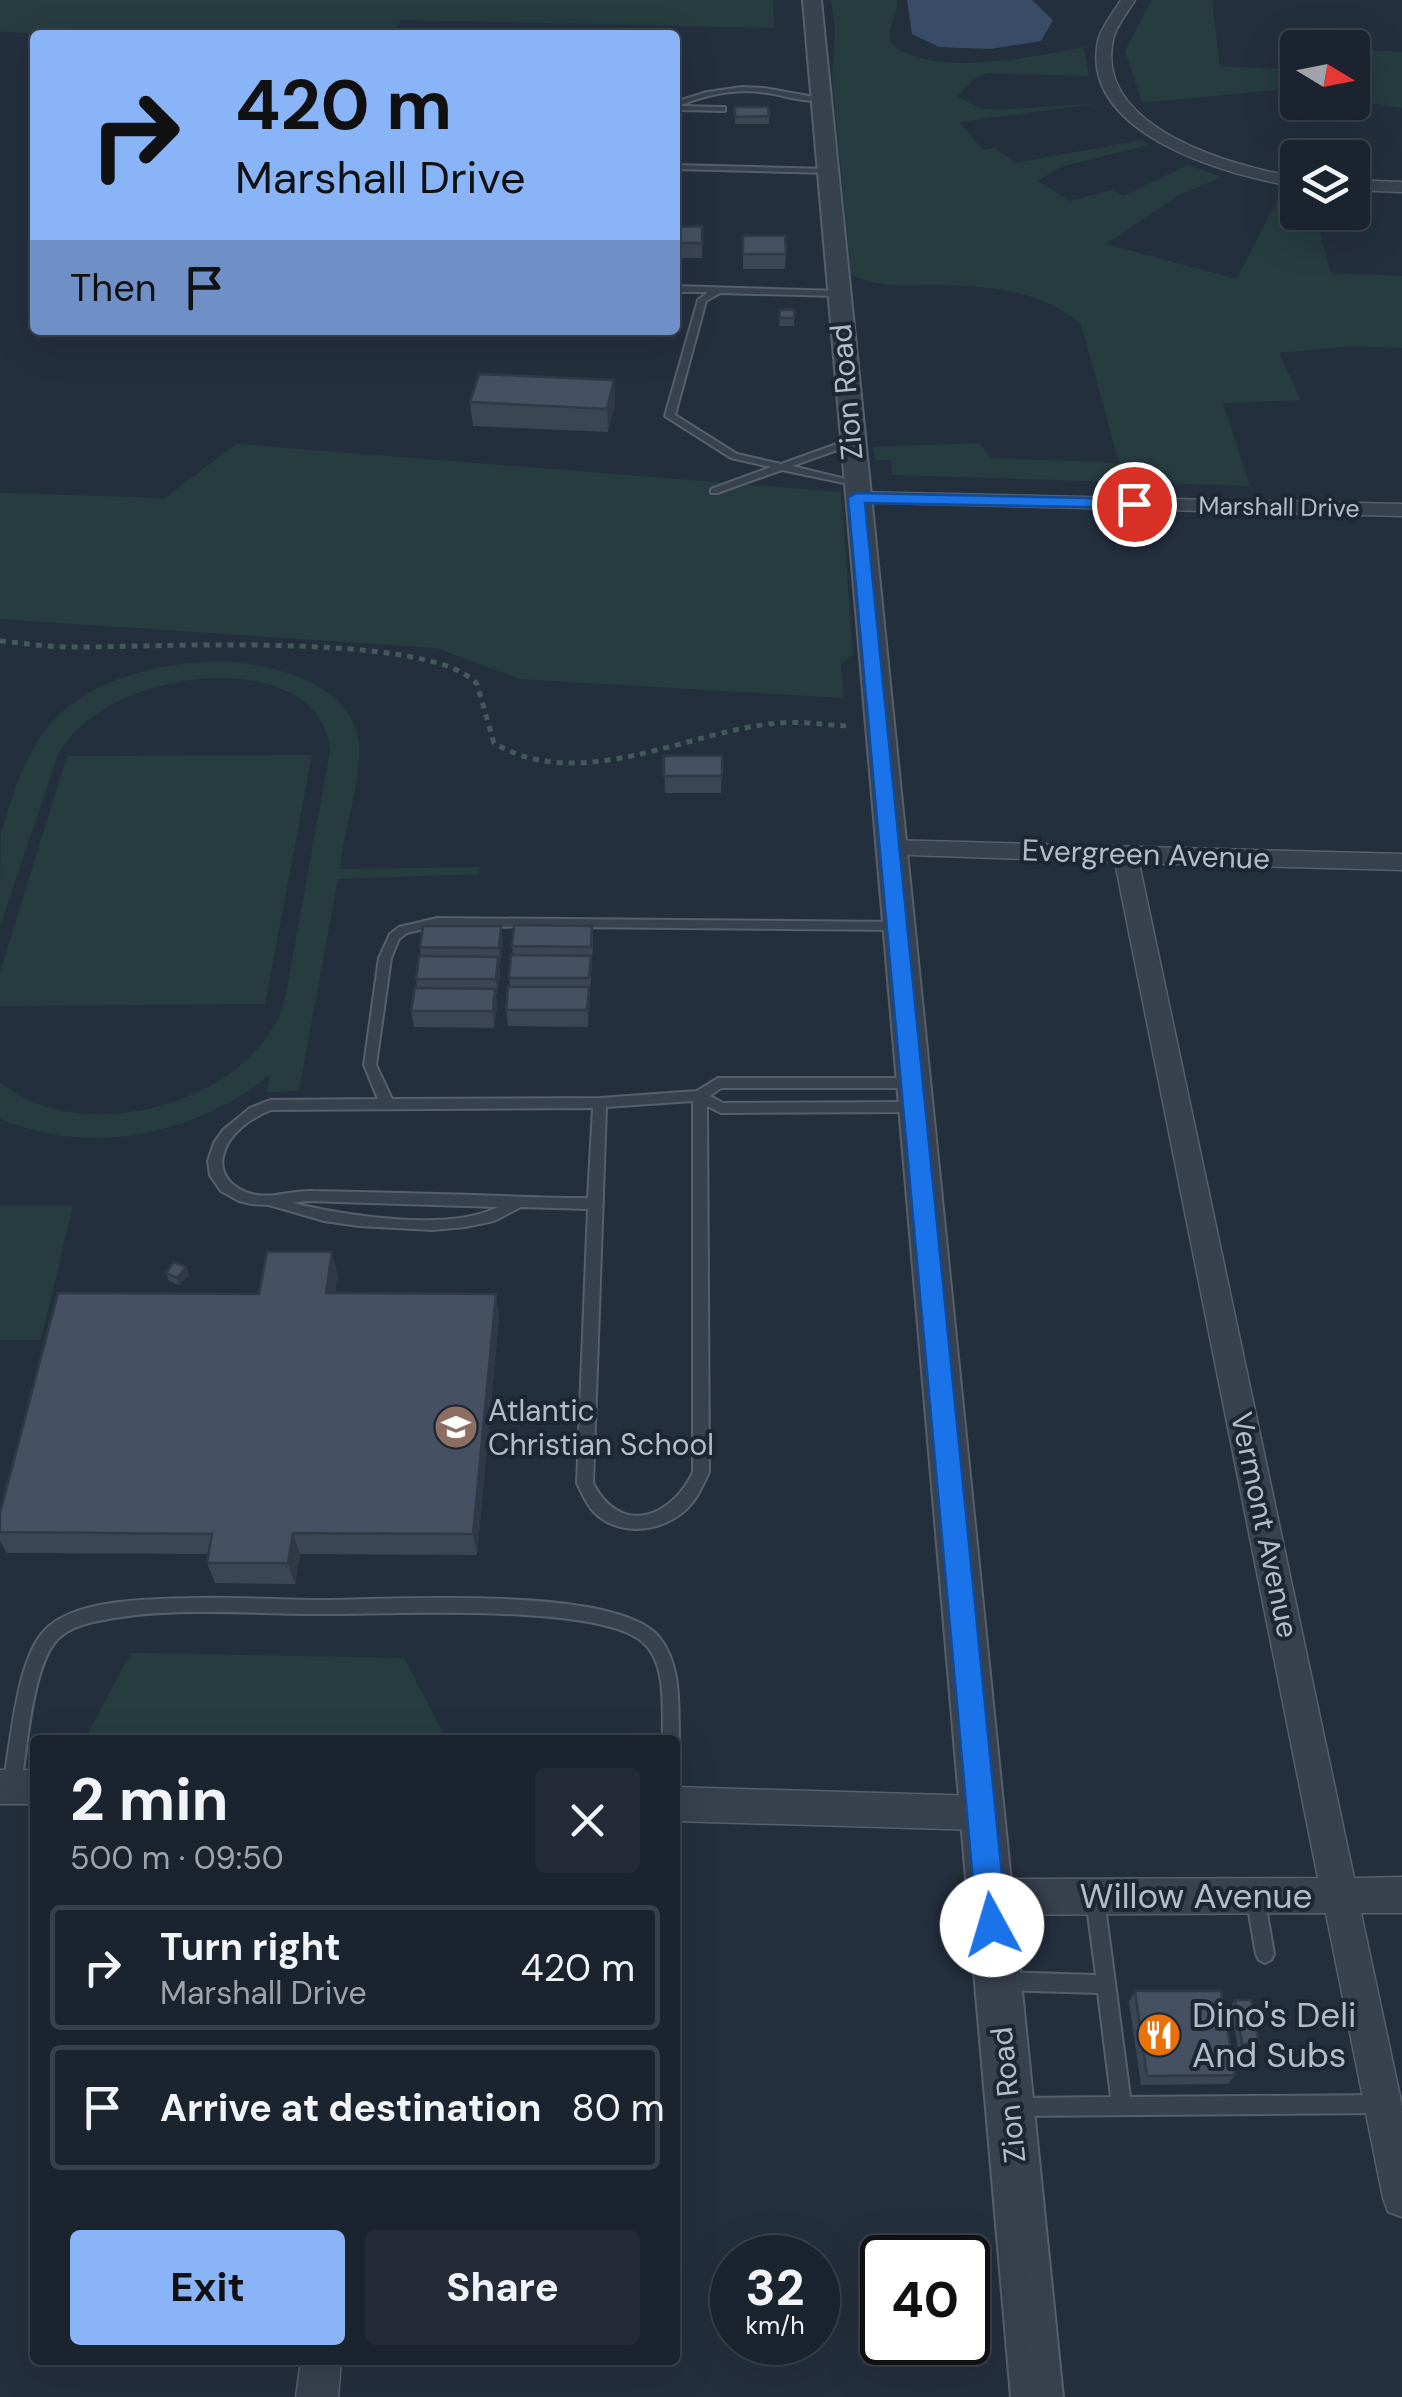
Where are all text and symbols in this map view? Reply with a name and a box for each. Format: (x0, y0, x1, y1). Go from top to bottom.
north arrow (1280, 30, 1370, 120)
map controls (1280, 30, 1370, 230)
text: 420 m (235, 60, 452, 151)
icon: right (70, 70, 200, 200)
button: layers (1280, 140, 1370, 230)
text: Marshall Drive (235, 148, 526, 207)
icon: arrive (177, 260, 232, 315)
text: Then (70, 263, 157, 313)
street label: Zion Road (821, 322, 871, 462)
pin (1092, 462, 1177, 547)
icon: arrive (1107, 477, 1162, 532)
street label: Marshall Drive (1198, 489, 1360, 525)
street label: Evergreen Avenue (1021, 830, 1271, 878)
place label: Atlantic Christian School (488, 1391, 714, 1464)
school or university icon: Atlantic Christian School (433, 1404, 479, 1450)
street label: Vermont Avenue (1222, 1409, 1308, 1641)
text: 2 min (70, 1760, 229, 1839)
button: close (535, 1768, 640, 1873)
text: 500 m · 09:50 (70, 1837, 284, 1879)
position arrow (940, 1873, 1044, 1977)
street label: Willow Avenue (1080, 1873, 1312, 1919)
text: Turn right (160, 1922, 341, 1972)
icon: right (75, 1940, 130, 1995)
text: 420 m (520, 1943, 635, 1993)
text: Marshall Drive (160, 1972, 367, 2014)
place label: Dino's Deli And Subs (1192, 1992, 1356, 2078)
restaurant icon: Dino's Deli And Subs (1136, 2012, 1182, 2058)
street label: Zion Road (981, 2025, 1035, 2165)
icon: arrive (75, 2080, 130, 2135)
text: Arrive at destination (160, 2083, 542, 2133)
text: 80 m (572, 2083, 665, 2133)
button: Exit (70, 2230, 345, 2345)
button: Share (365, 2230, 640, 2345)
speed limit sign: 40 (860, 2235, 990, 2365)
text: 32 (746, 2255, 805, 2321)
text: km/h (745, 2309, 805, 2342)

